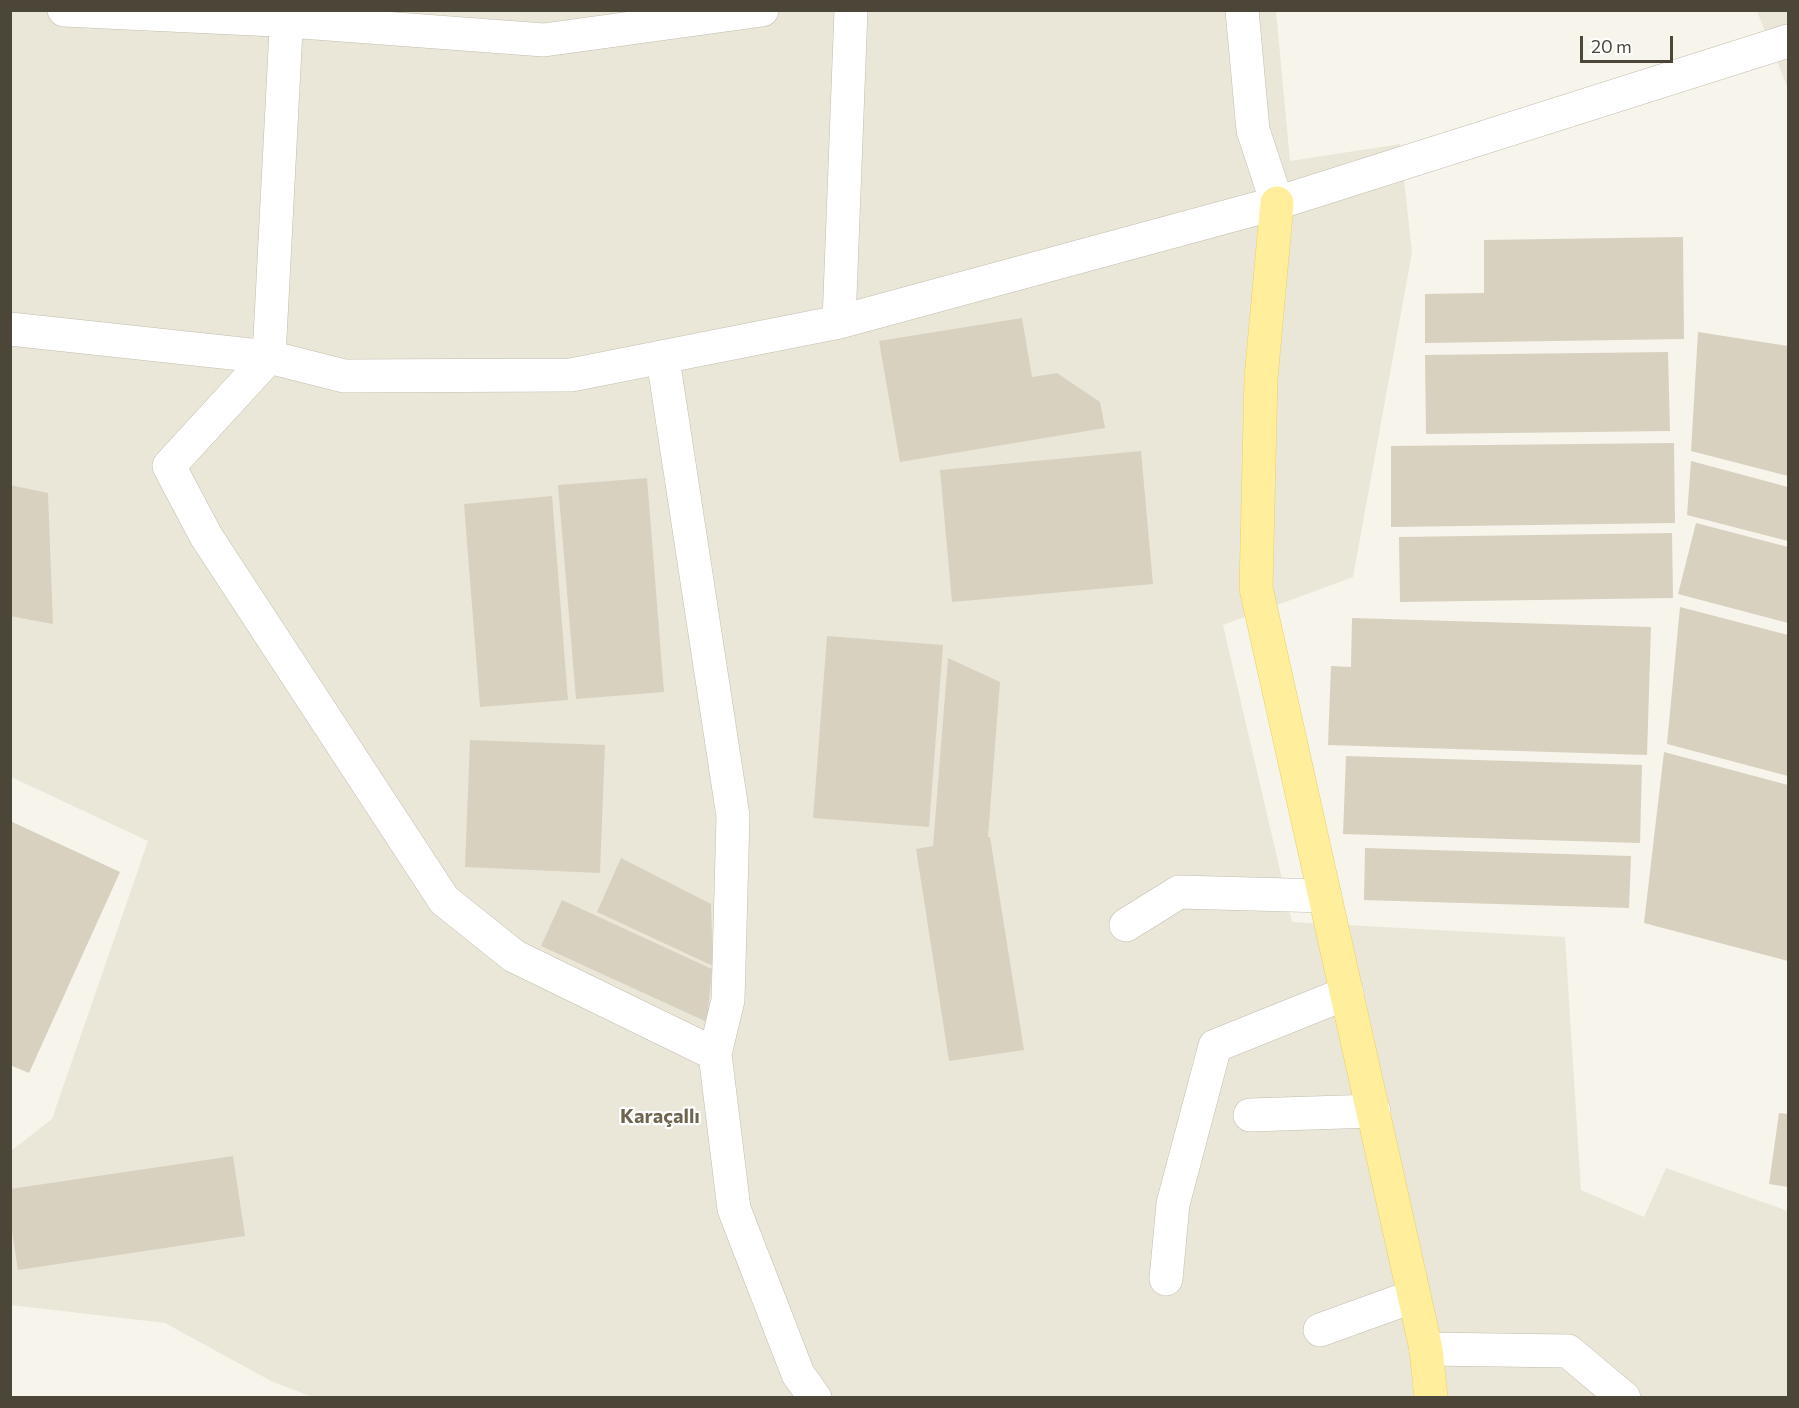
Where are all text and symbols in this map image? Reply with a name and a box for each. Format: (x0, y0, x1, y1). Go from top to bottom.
scale bar (1583, 24, 1676, 62)
text: 20 m (1591, 35, 1632, 57)
district label: Karaçallı (620, 1104, 700, 1128)

